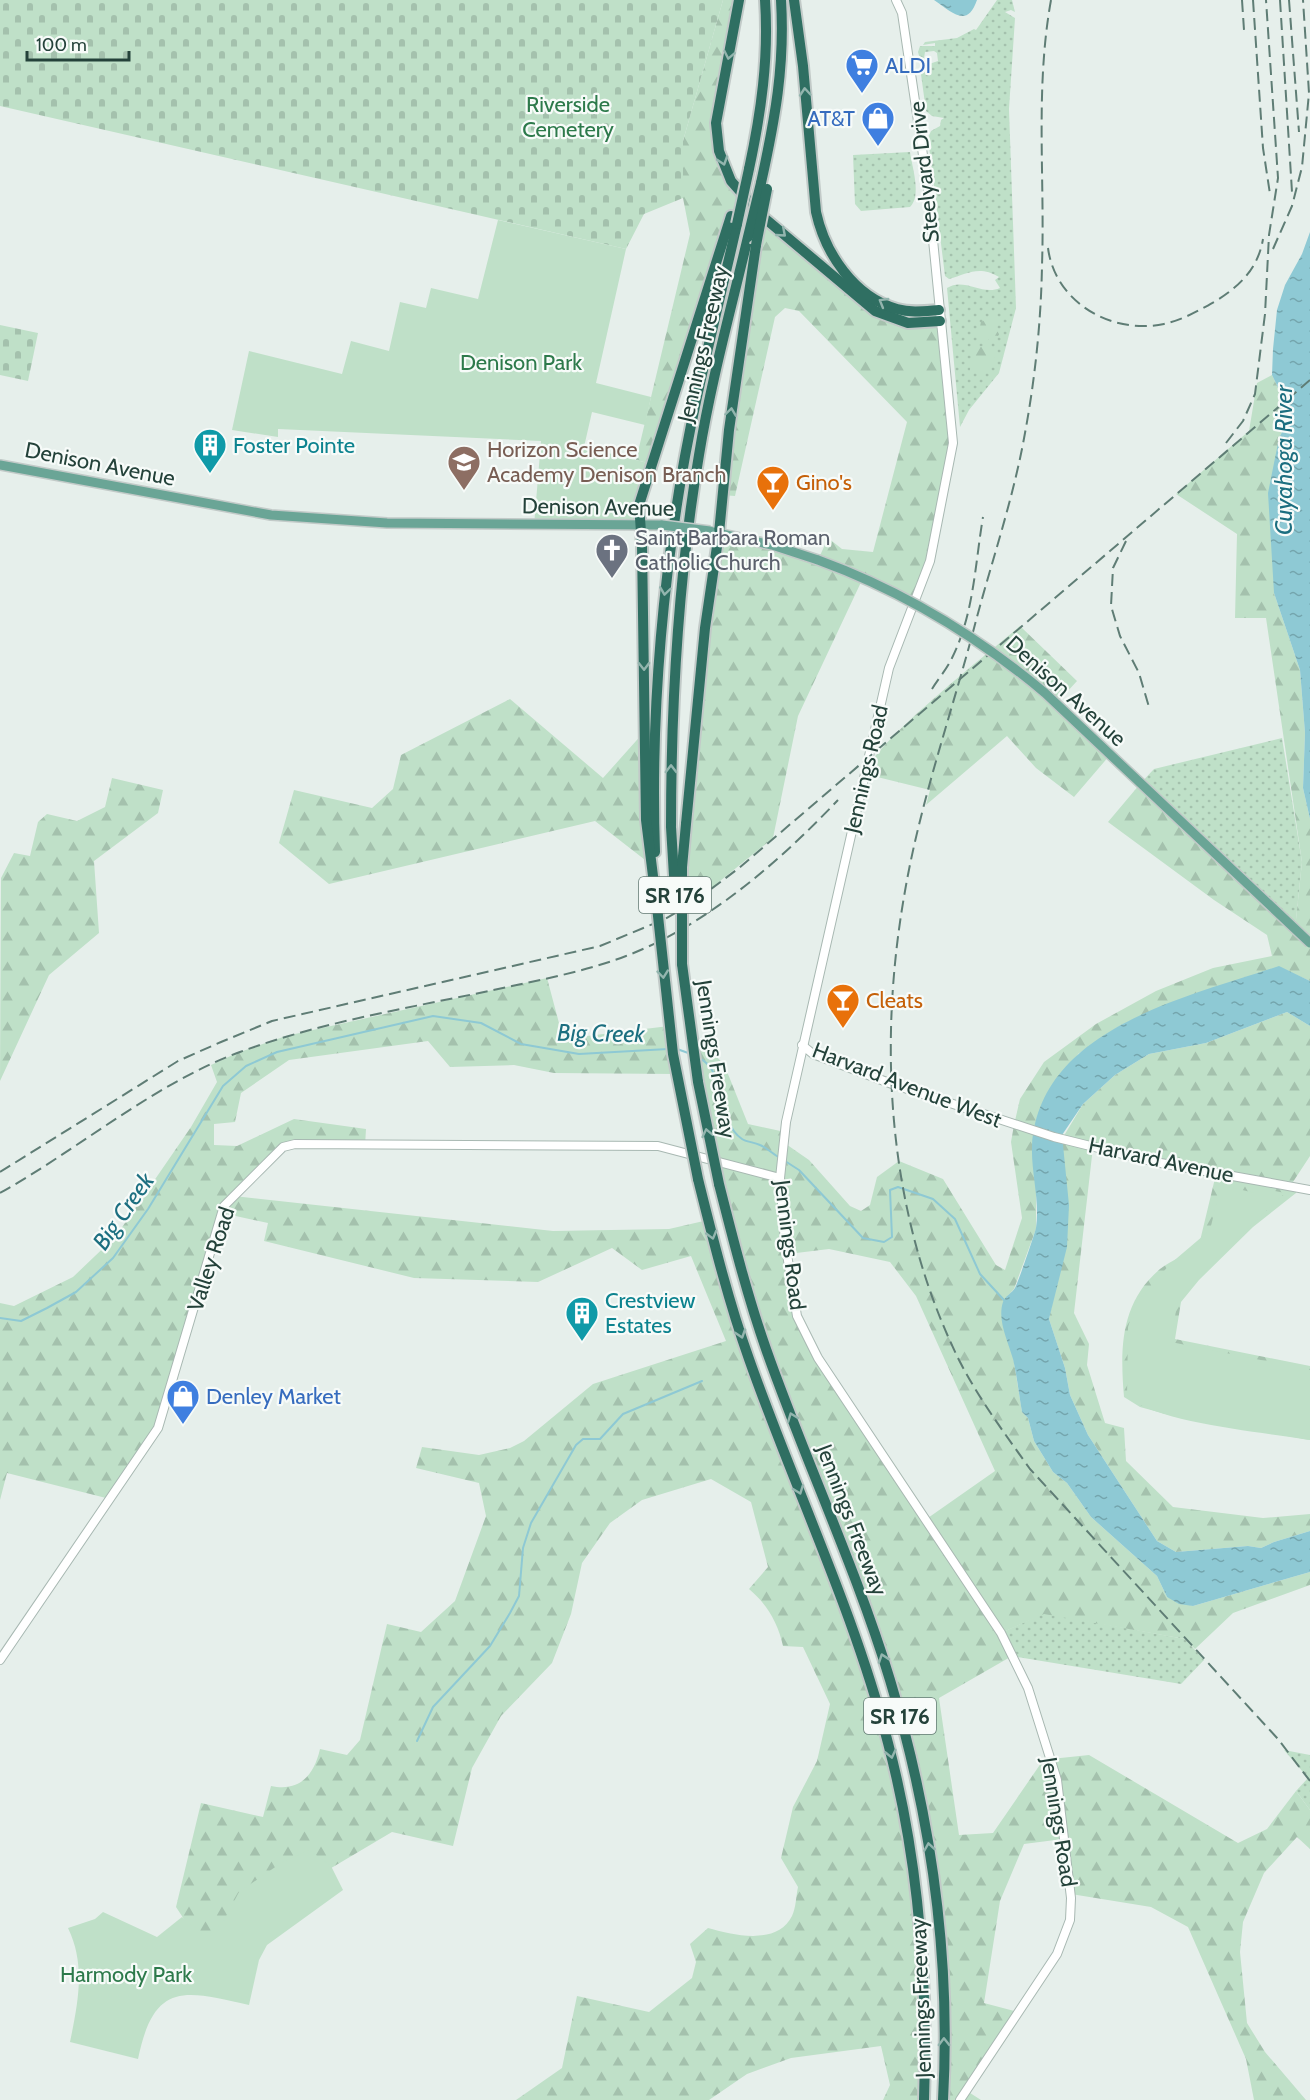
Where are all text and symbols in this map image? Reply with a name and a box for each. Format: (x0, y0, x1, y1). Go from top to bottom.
scale bar (27, 24, 129, 62)
text: 100 m (36, 34, 87, 56)
supermarket icon: ALDI (844, 47, 880, 94)
one-way arrow (723, 50, 736, 60)
place label: ALDI (885, 52, 931, 79)
one-way arrow (799, 87, 812, 96)
park label: Riverside Cemetery (522, 91, 614, 143)
shop icon: AT&T (860, 100, 896, 147)
street label: Steelyard Drive (903, 100, 945, 244)
place label: AT&T (807, 105, 855, 132)
one-way arrow (715, 155, 728, 166)
one-way arrow (775, 226, 786, 237)
street label: Jennings Freeway (672, 263, 734, 426)
one-way arrow (878, 298, 889, 309)
park label: Denison Park (460, 349, 582, 376)
water label: Cuyahoga River (1269, 383, 1298, 535)
one-way arrow (725, 408, 737, 417)
building icon: Foster Pointe (192, 427, 228, 474)
place label: Foster Pointe (233, 432, 355, 459)
street label: Denison Avenue (23, 436, 177, 492)
place label: Horizon Science Academy Denison Branch (487, 436, 727, 488)
school or university icon: Horizon Science Academy Denison Branch (446, 444, 482, 491)
bar icon: Gino's (755, 464, 791, 511)
place label: Gino's (796, 469, 852, 496)
street label: Denison Avenue (522, 492, 674, 522)
place label: Saint Barbara Roman Catholic Church (635, 524, 830, 576)
church icon: Saint Barbara Roman Catholic Church (594, 532, 630, 579)
one-way arrow (659, 586, 672, 595)
street label: Denison Avenue (1000, 630, 1132, 752)
one-way arrow (637, 662, 650, 671)
street label: Jennings Road (838, 702, 894, 837)
one-way arrow (665, 764, 677, 773)
road number: SR 176 (639, 877, 711, 913)
one-way arrow (656, 970, 669, 979)
street label: Jennings Freeway (690, 977, 742, 1140)
bar icon: Cleats (825, 982, 861, 1029)
place label: Cleats (866, 987, 923, 1014)
water label: Big Creek (557, 1018, 646, 1048)
street label: Harvard Avenue West (809, 1036, 1006, 1134)
one-way arrow (702, 1128, 715, 1138)
street label: Harvard Avenue (1086, 1131, 1236, 1189)
water label: Big Creek (86, 1166, 160, 1255)
street label: Jennings Road (769, 1177, 811, 1312)
street label: Valley Road (181, 1203, 241, 1315)
one-way arrow (704, 1230, 717, 1240)
place label: Crestview Estates (605, 1287, 696, 1339)
building icon: Crestview Estates (564, 1295, 600, 1342)
one-way arrow (734, 1328, 746, 1339)
shop icon: Denley Market (165, 1378, 201, 1425)
place label: Denley Market (206, 1383, 342, 1410)
one-way arrow (787, 1412, 799, 1423)
street label: Jennings Freeway (810, 1440, 893, 1600)
one-way arrow (792, 1484, 804, 1495)
one-way arrow (877, 1653, 890, 1664)
road number: SR 176 (864, 1698, 936, 1734)
one-way arrow (883, 1748, 896, 1758)
street label: Jennings Road (1035, 1754, 1083, 1889)
one-way arrow (923, 1843, 936, 1853)
street label: Jennings Freeway (905, 1918, 937, 2079)
park label: Harmody Park (60, 1961, 192, 1988)
one-way arrow (938, 2037, 950, 2046)

